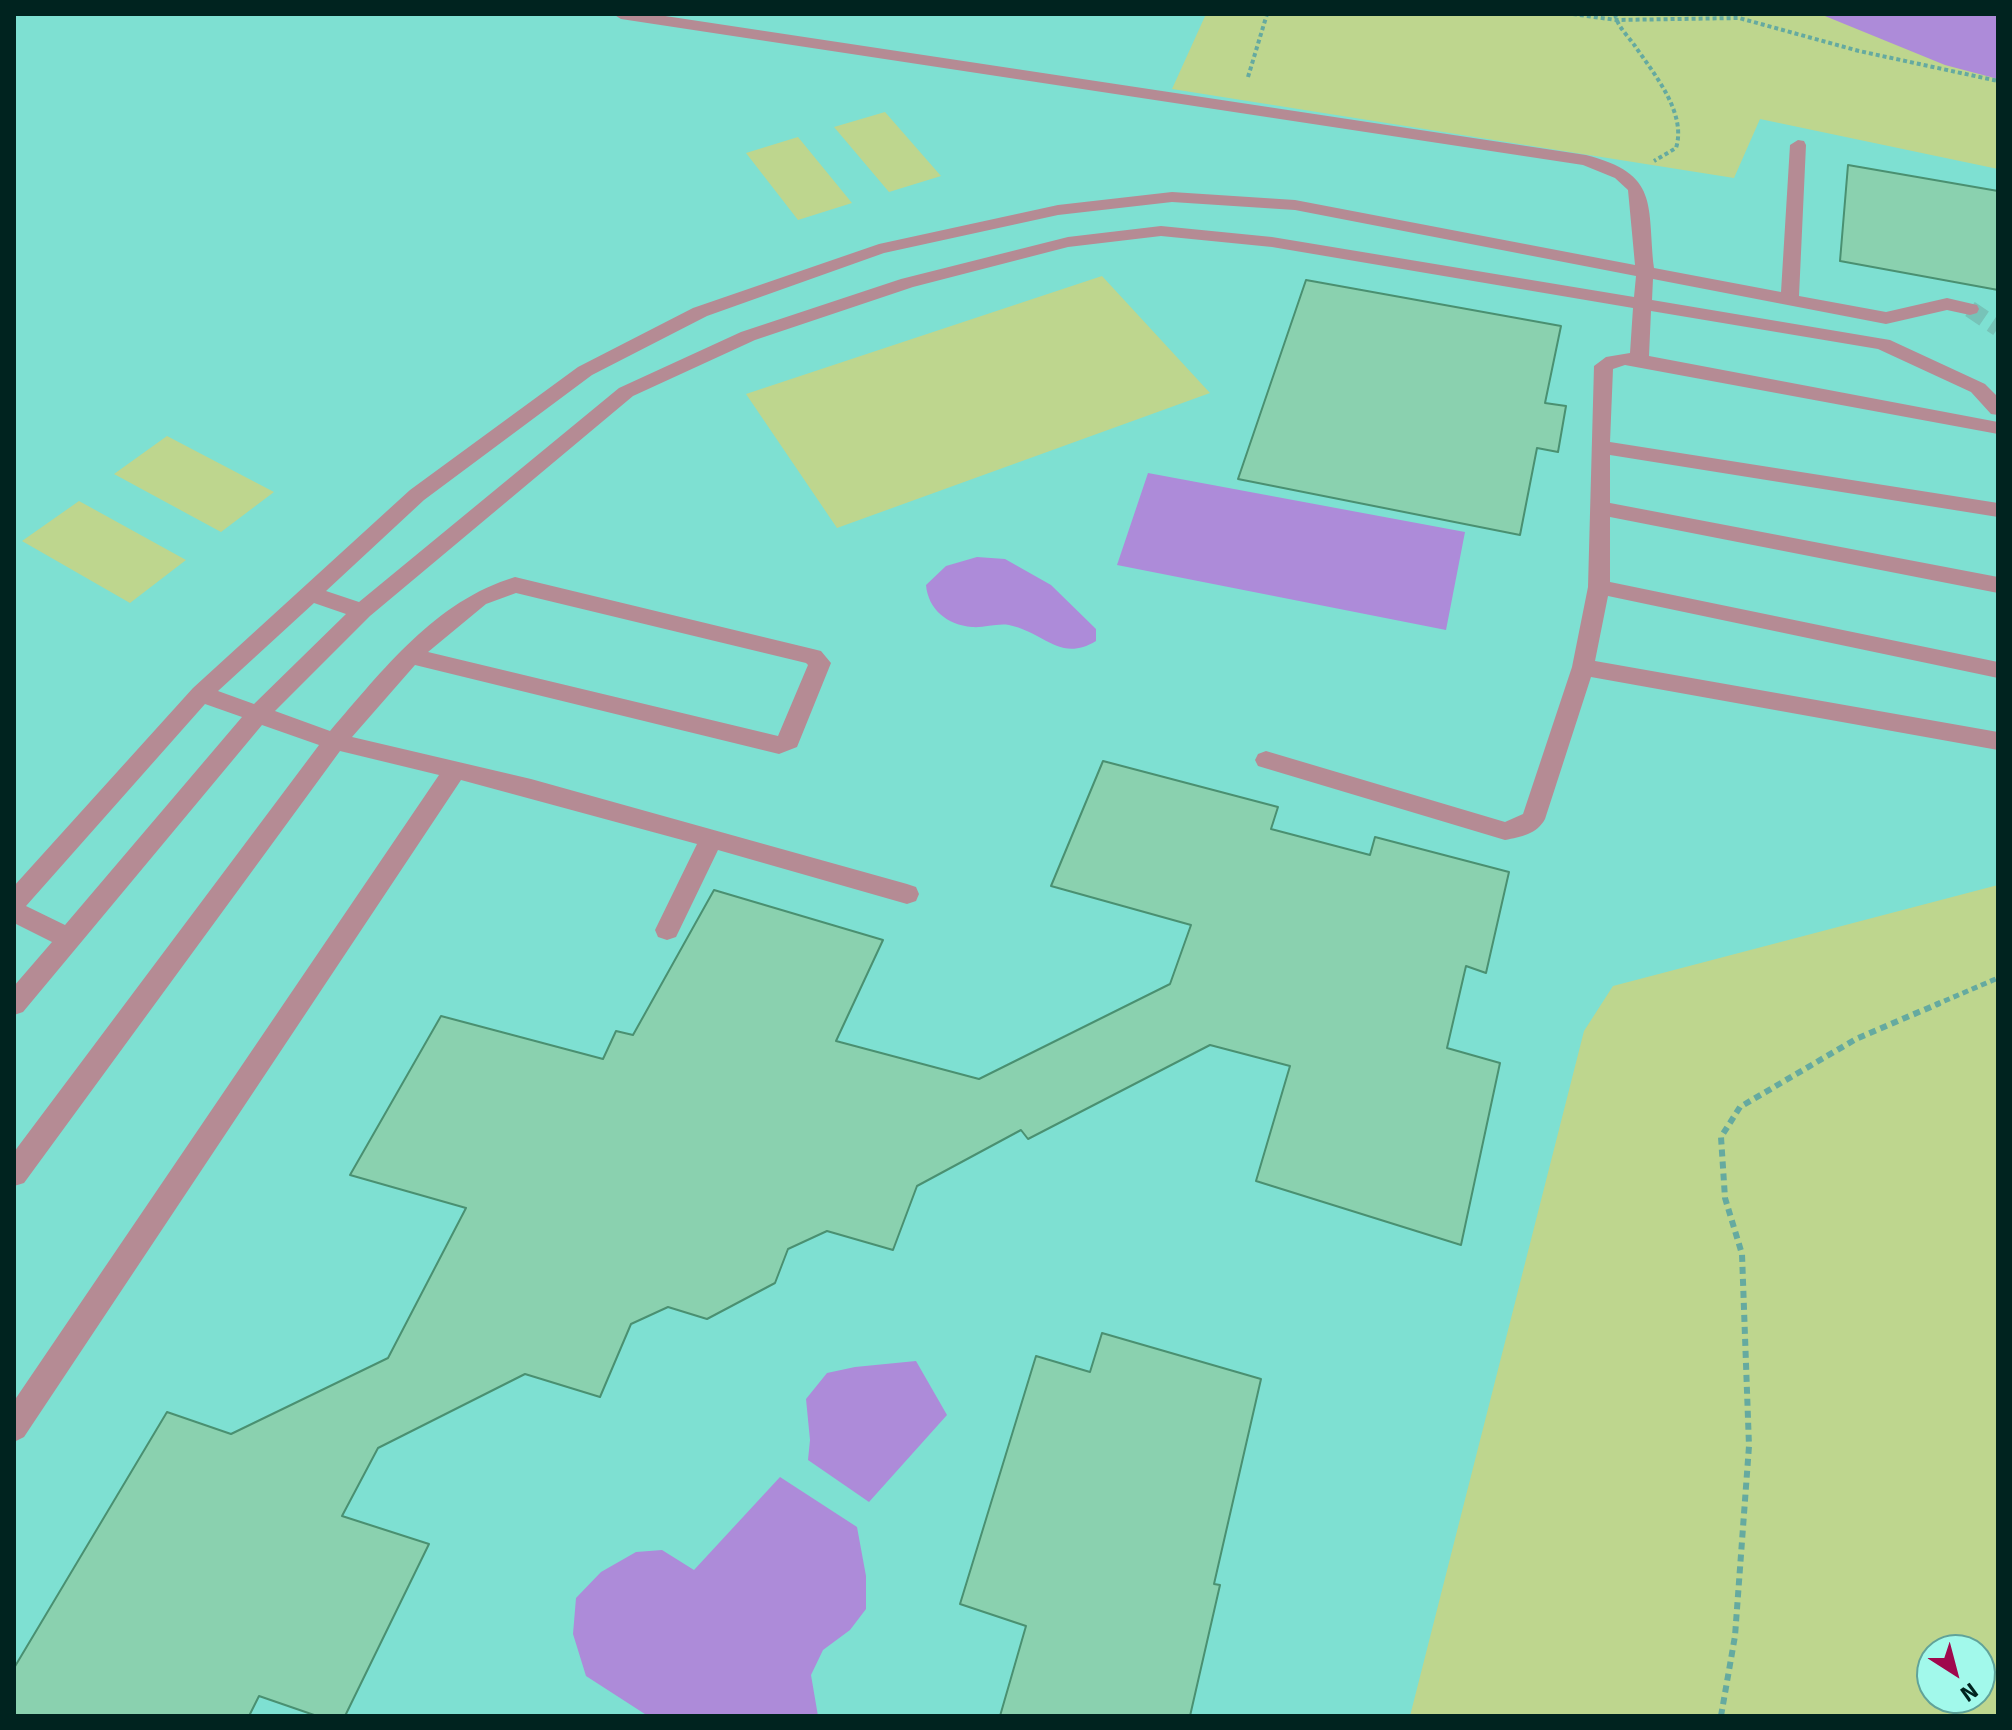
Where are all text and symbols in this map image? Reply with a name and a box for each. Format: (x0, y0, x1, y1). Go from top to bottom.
north arrow (1916, 1634, 1996, 1714)
text: N (1955, 1677, 1983, 1708)

